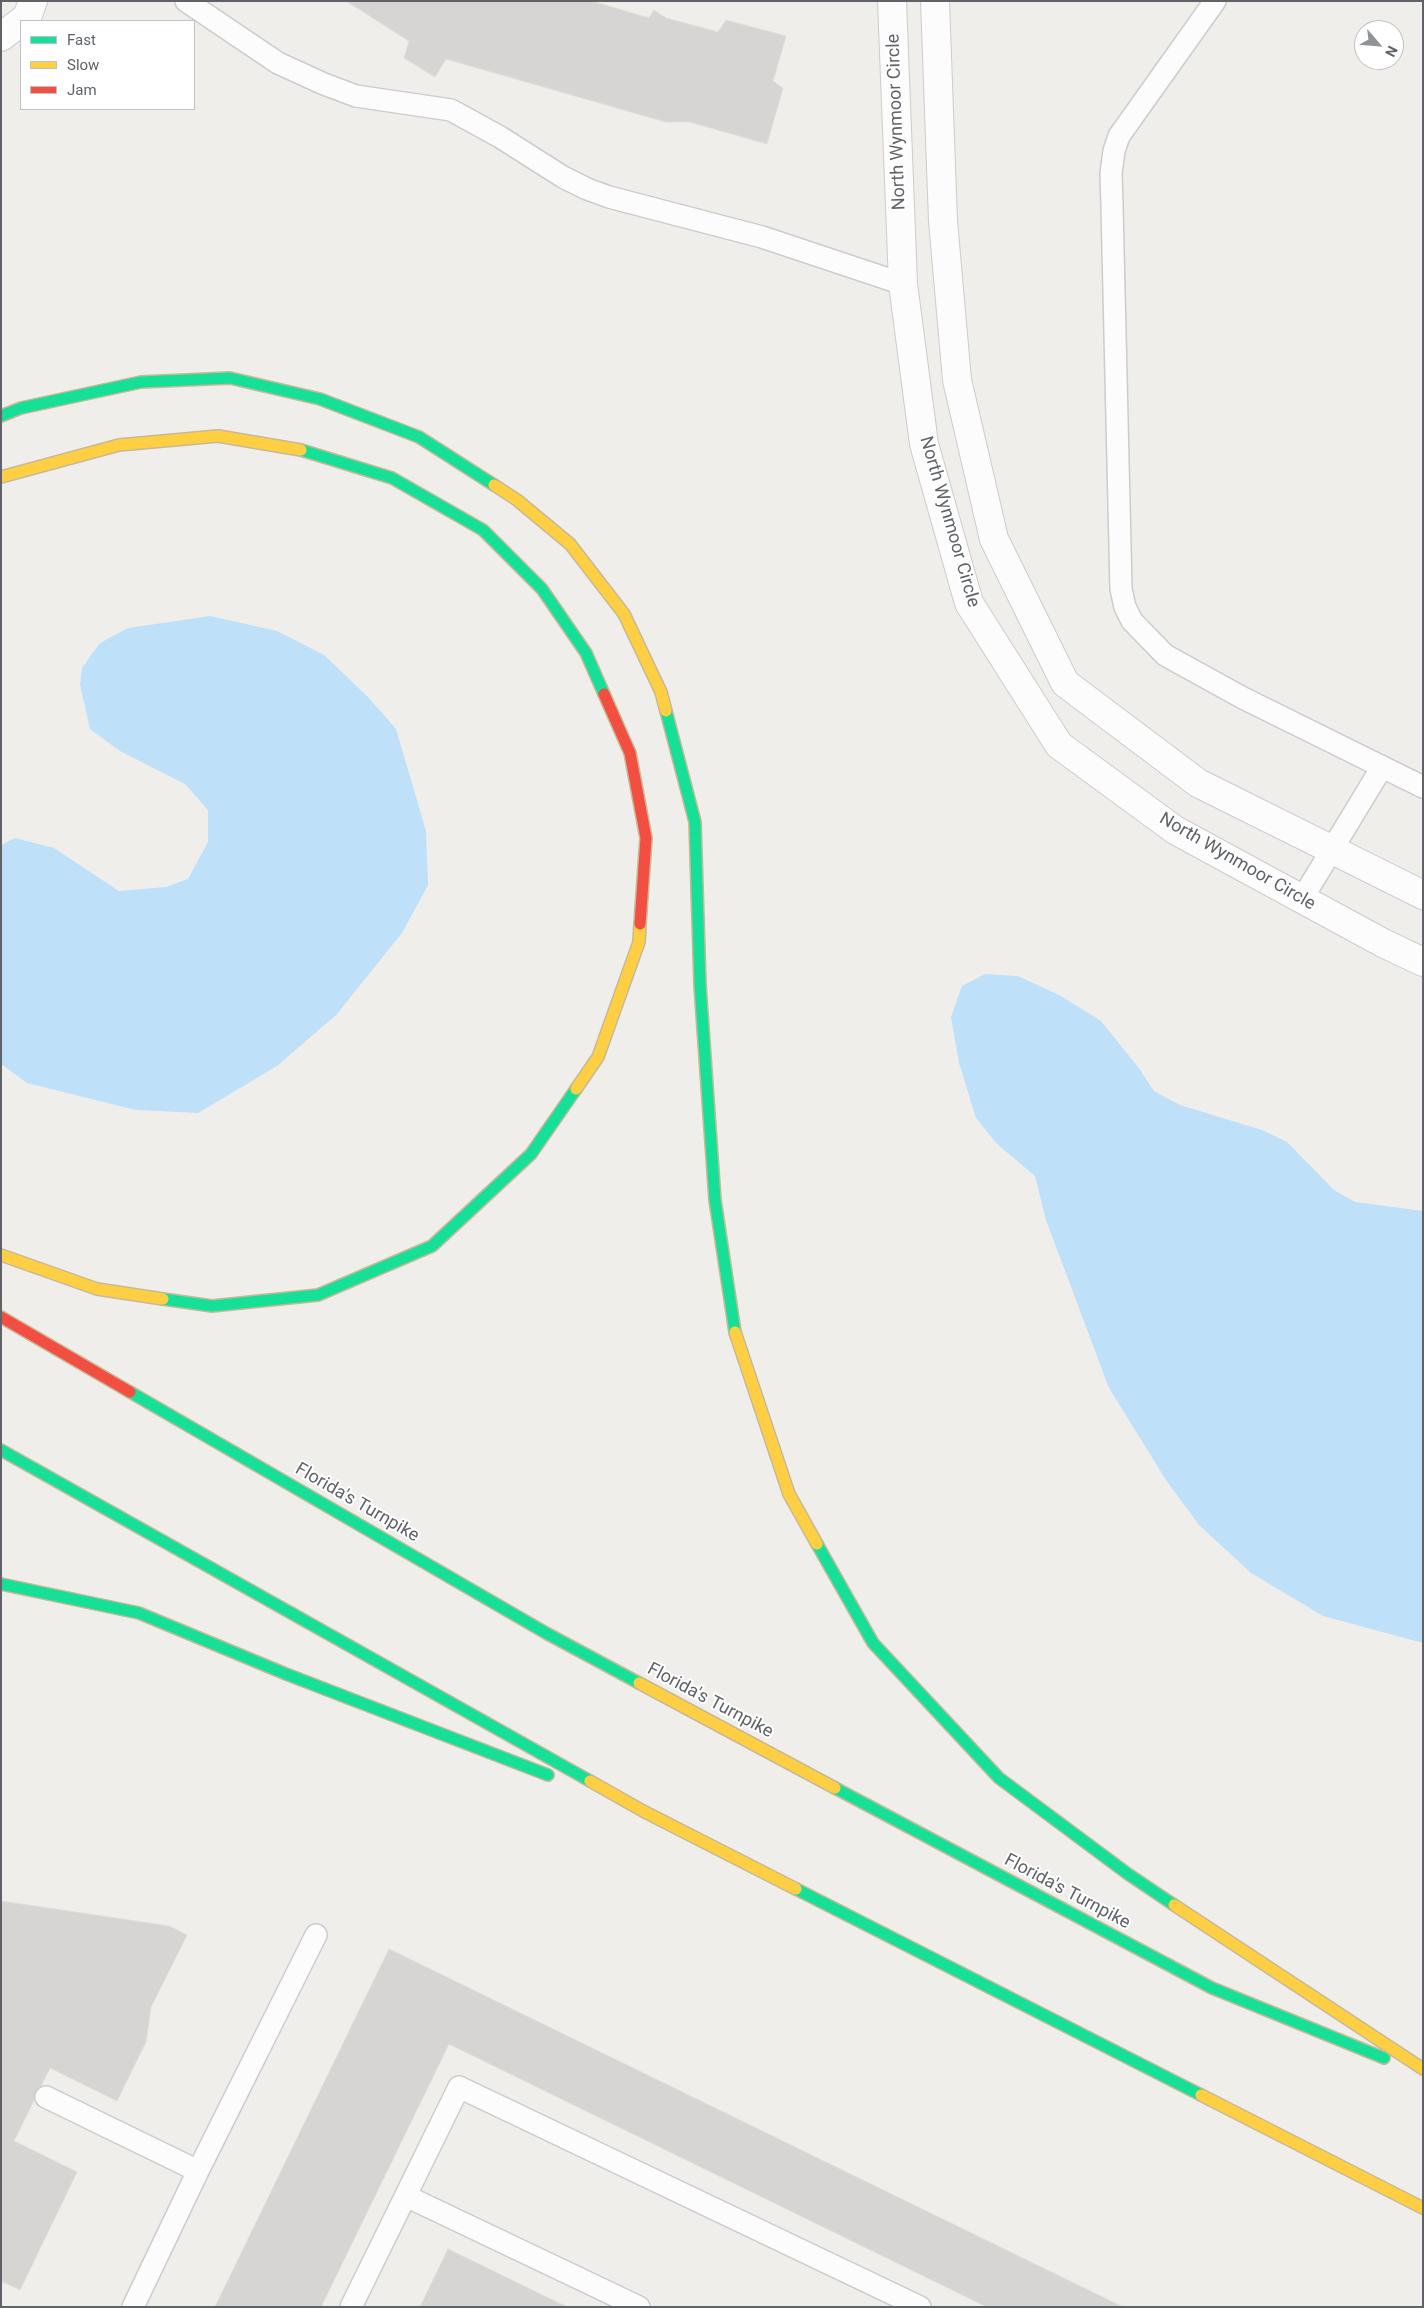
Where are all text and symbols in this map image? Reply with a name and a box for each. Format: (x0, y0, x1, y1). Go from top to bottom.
legend (20, 20, 195, 110)
north arrow (1354, 20, 1404, 70)
text: Fast (67, 31, 96, 49)
street label: North Wynmoor Circle (883, 33, 911, 211)
text: N (1382, 43, 1401, 59)
text: Slow (67, 56, 99, 74)
text: Jam (67, 81, 97, 99)
street label: North Wynmoor Circle (914, 434, 984, 610)
street label: North Wynmoor Circle (1155, 808, 1319, 916)
street label: Florida's Turnpike (291, 1459, 423, 1547)
street label: Florida's Turnpike (643, 1659, 777, 1743)
street label: Florida's Turnpike (1000, 1850, 1134, 1934)

